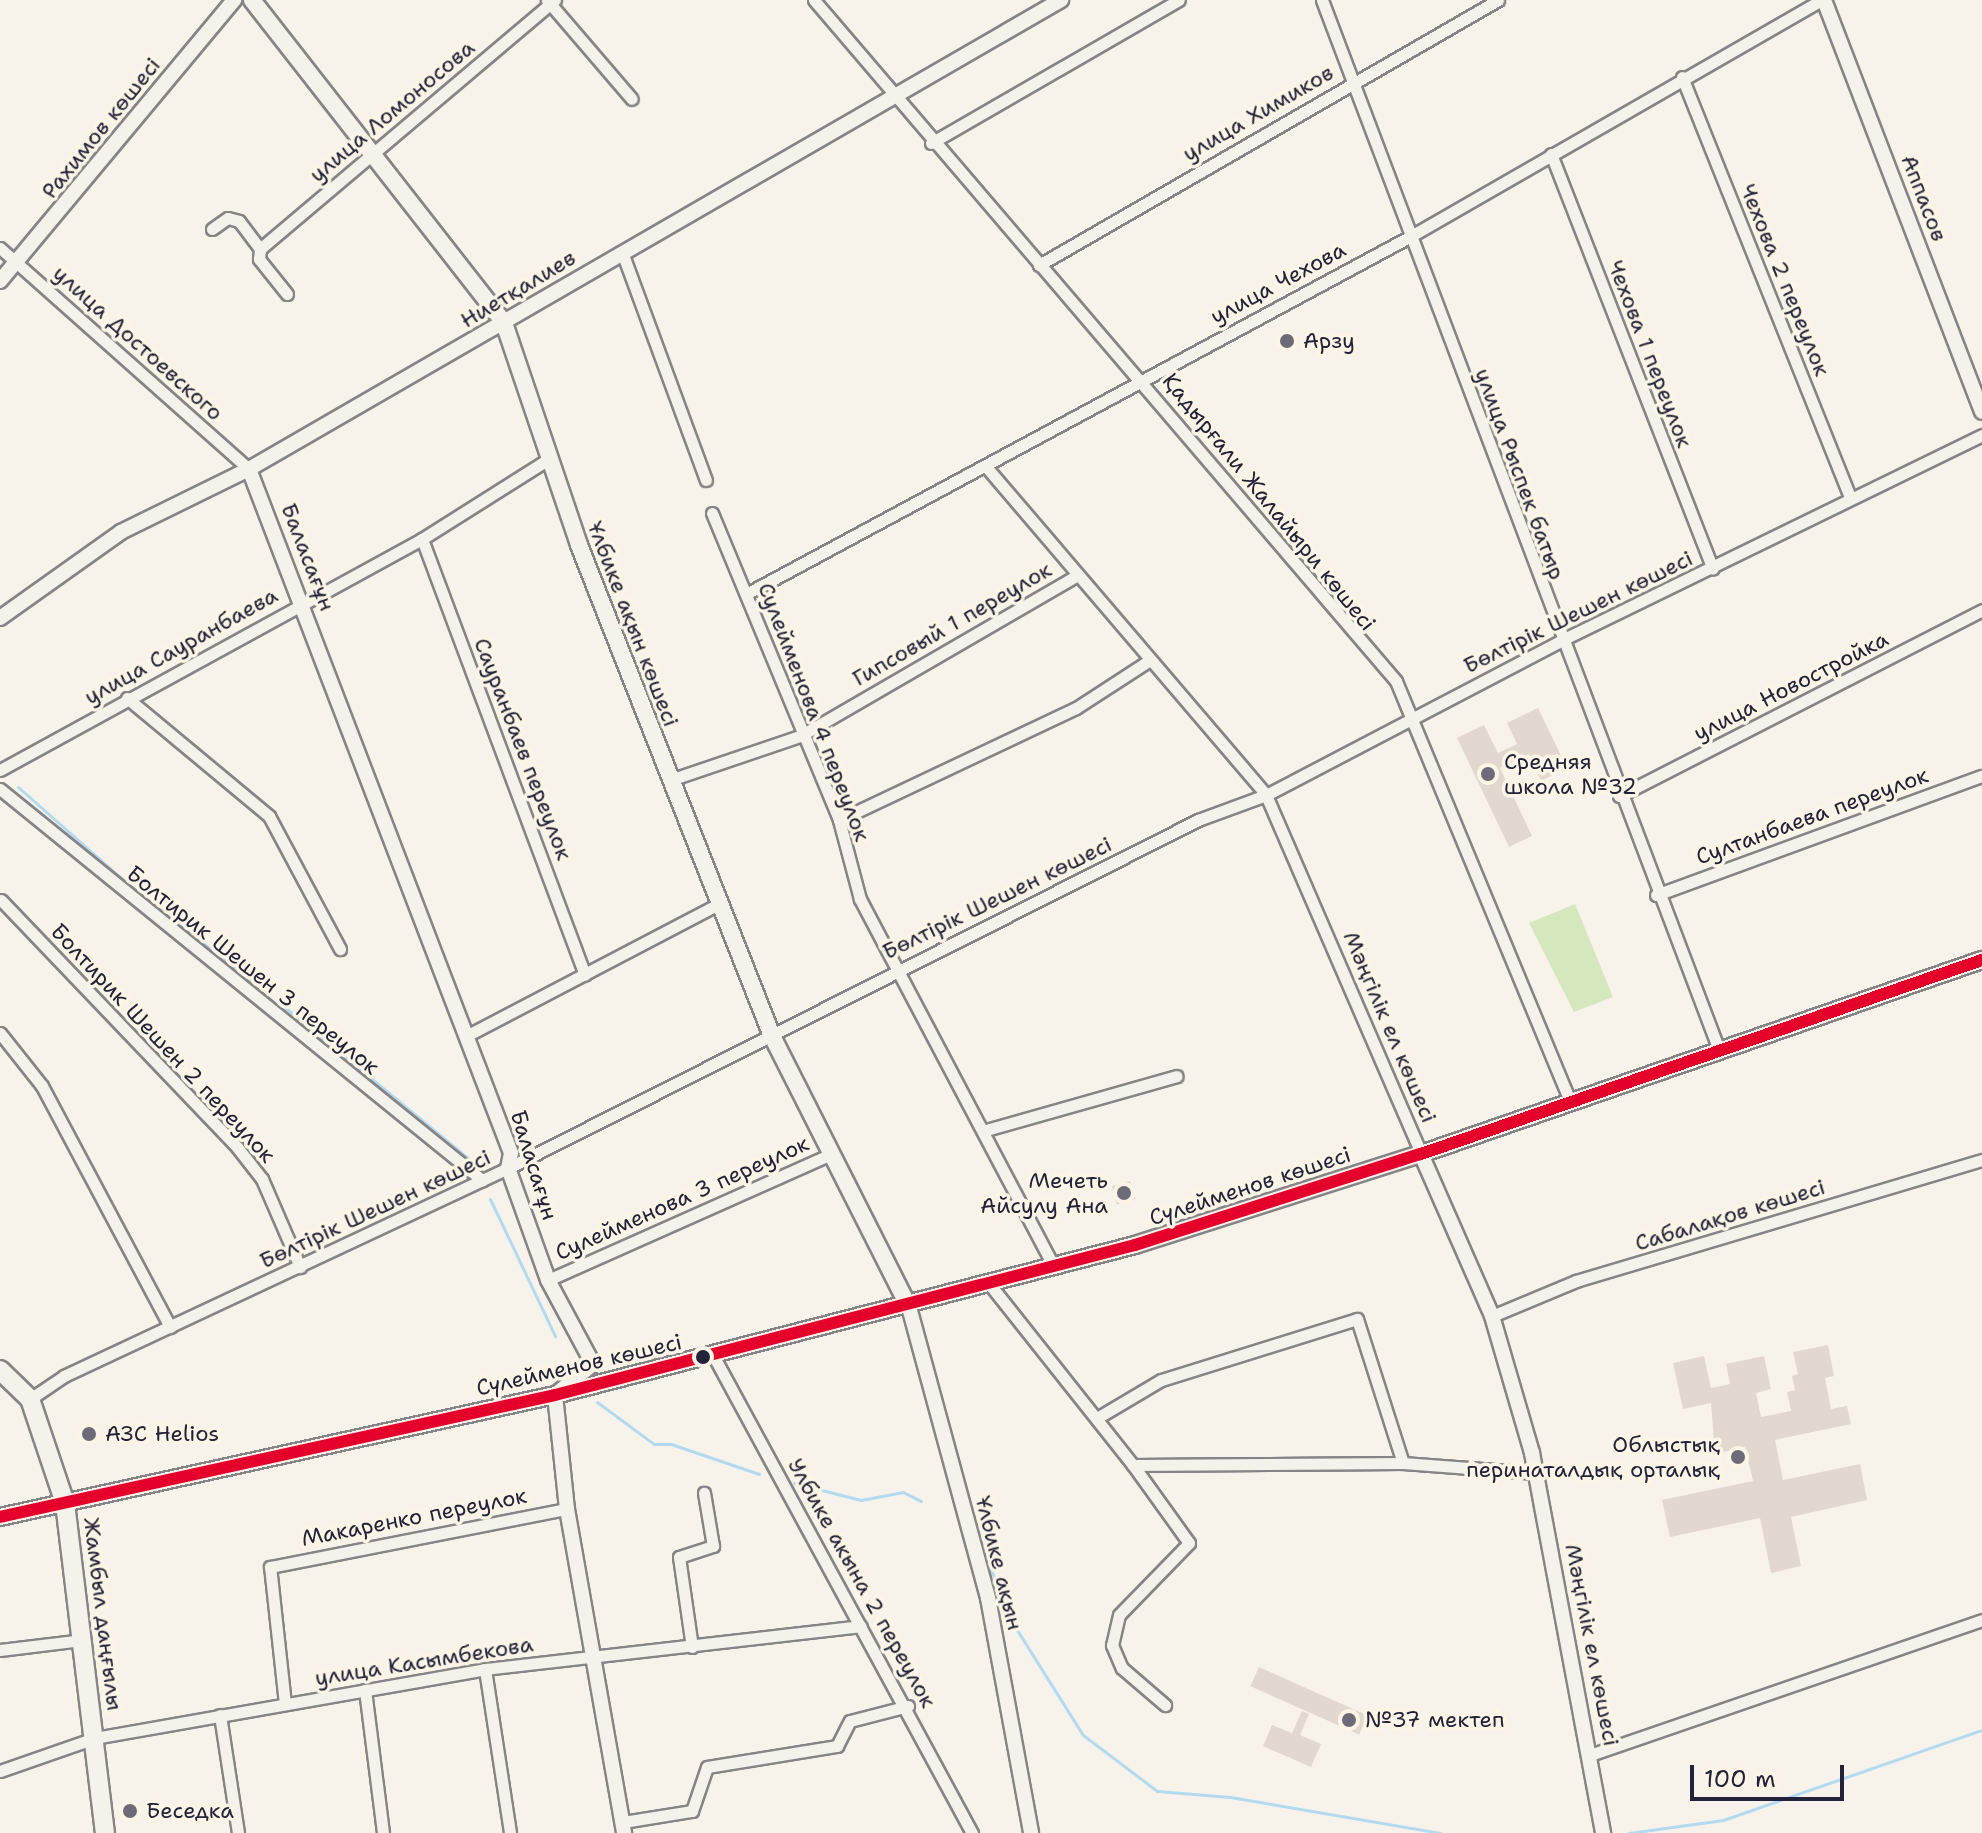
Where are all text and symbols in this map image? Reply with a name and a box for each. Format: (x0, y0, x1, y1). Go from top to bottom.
street label: улица Ломоносова (304, 34, 480, 188)
street label: Рахимов көшесі (36, 52, 166, 204)
street label: улица Химиков (1178, 59, 1338, 167)
street label: Аппасов (1895, 151, 1953, 245)
street label: Чехова 2 переулок (1734, 180, 1836, 380)
street label: улица Чехова (1206, 236, 1350, 330)
street label: Ниетқалиев (456, 244, 580, 334)
street label: Чехова 1 переулок (1602, 256, 1698, 452)
street label: улица Достоевского (48, 260, 228, 426)
place label: Арзу (1303, 328, 1355, 354)
marker: Арзу (1278, 332, 1296, 350)
street label: улица Рыспек батыр (1469, 365, 1571, 583)
street label: Қадырғали Жалайыри көшесі (1157, 368, 1381, 636)
street label: Баласағұн (275, 499, 341, 615)
street label: Ұлбике ақын көшесі (582, 518, 684, 730)
street label: Бөлтірік Шешен көшесі (1459, 545, 1697, 679)
street label: Гипсовый 1 переулок (848, 556, 1056, 692)
street label: Сулейменова 4 переулок (752, 579, 876, 845)
street label: улица Сауранбаева (80, 582, 282, 710)
street label: улица Новостройка (1689, 625, 1893, 747)
street label: Сауранбаев переулок (468, 634, 578, 864)
place label: Средняя школа №32 (1504, 748, 1637, 800)
street label: Султанбаева переулок (1692, 762, 1932, 870)
marker: Средняя школа №32 (1479, 765, 1497, 783)
street label: Бөлтірік Шешен көшесі (878, 831, 1116, 965)
street label: Болтирик Шешен 3 переулок (121, 860, 385, 1080)
street label: Болтирик Шешен 2 переулок (45, 918, 281, 1168)
street label: Мәңгілік ел көшесі (1338, 927, 1442, 1127)
street label: Баласағұн (505, 1107, 563, 1223)
street label: Сулейменова 3 переулок (551, 1130, 813, 1266)
street label: Сүлейменов көшесі (1146, 1141, 1354, 1231)
street label: Бөлтірік Шешен көшесі (255, 1144, 495, 1274)
place label: Мечеть Айсулу Ана (980, 1167, 1108, 1218)
street label: Сабалақов көшесі (1632, 1174, 1828, 1256)
marker: Мечеть Айсулу Ана (1115, 1184, 1133, 1202)
street label: Сүлейменов көшесі (474, 1329, 684, 1401)
unlabelled marker (695, 1349, 711, 1365)
place label: АЗС Helios (105, 1421, 219, 1447)
marker: АЗС Helios (80, 1425, 98, 1443)
place label: Облыстық перинаталдық орталық (1466, 1431, 1720, 1482)
marker: Облыстық перинаталдық орталық (1727, 1446, 1749, 1468)
street label: Улбике акына 2 переулок (782, 1454, 942, 1712)
street label: Макаренко переулок (299, 1482, 529, 1552)
street label: Ұлбике ақын (970, 1493, 1028, 1633)
street label: Жамбыл даңғылы (78, 1516, 128, 1712)
street label: Мәңгілік ел көшесі (1559, 1542, 1625, 1748)
street label: улица Касымбекова (313, 1631, 535, 1691)
place label: №37 мектеп (1365, 1707, 1505, 1733)
marker: №37 мектеп (1340, 1711, 1358, 1729)
scale bar (1694, 1749, 1848, 1799)
text: 100 m (1704, 1763, 1776, 1795)
place label: Беседка (146, 1798, 234, 1824)
marker: Беседка (121, 1802, 139, 1820)

